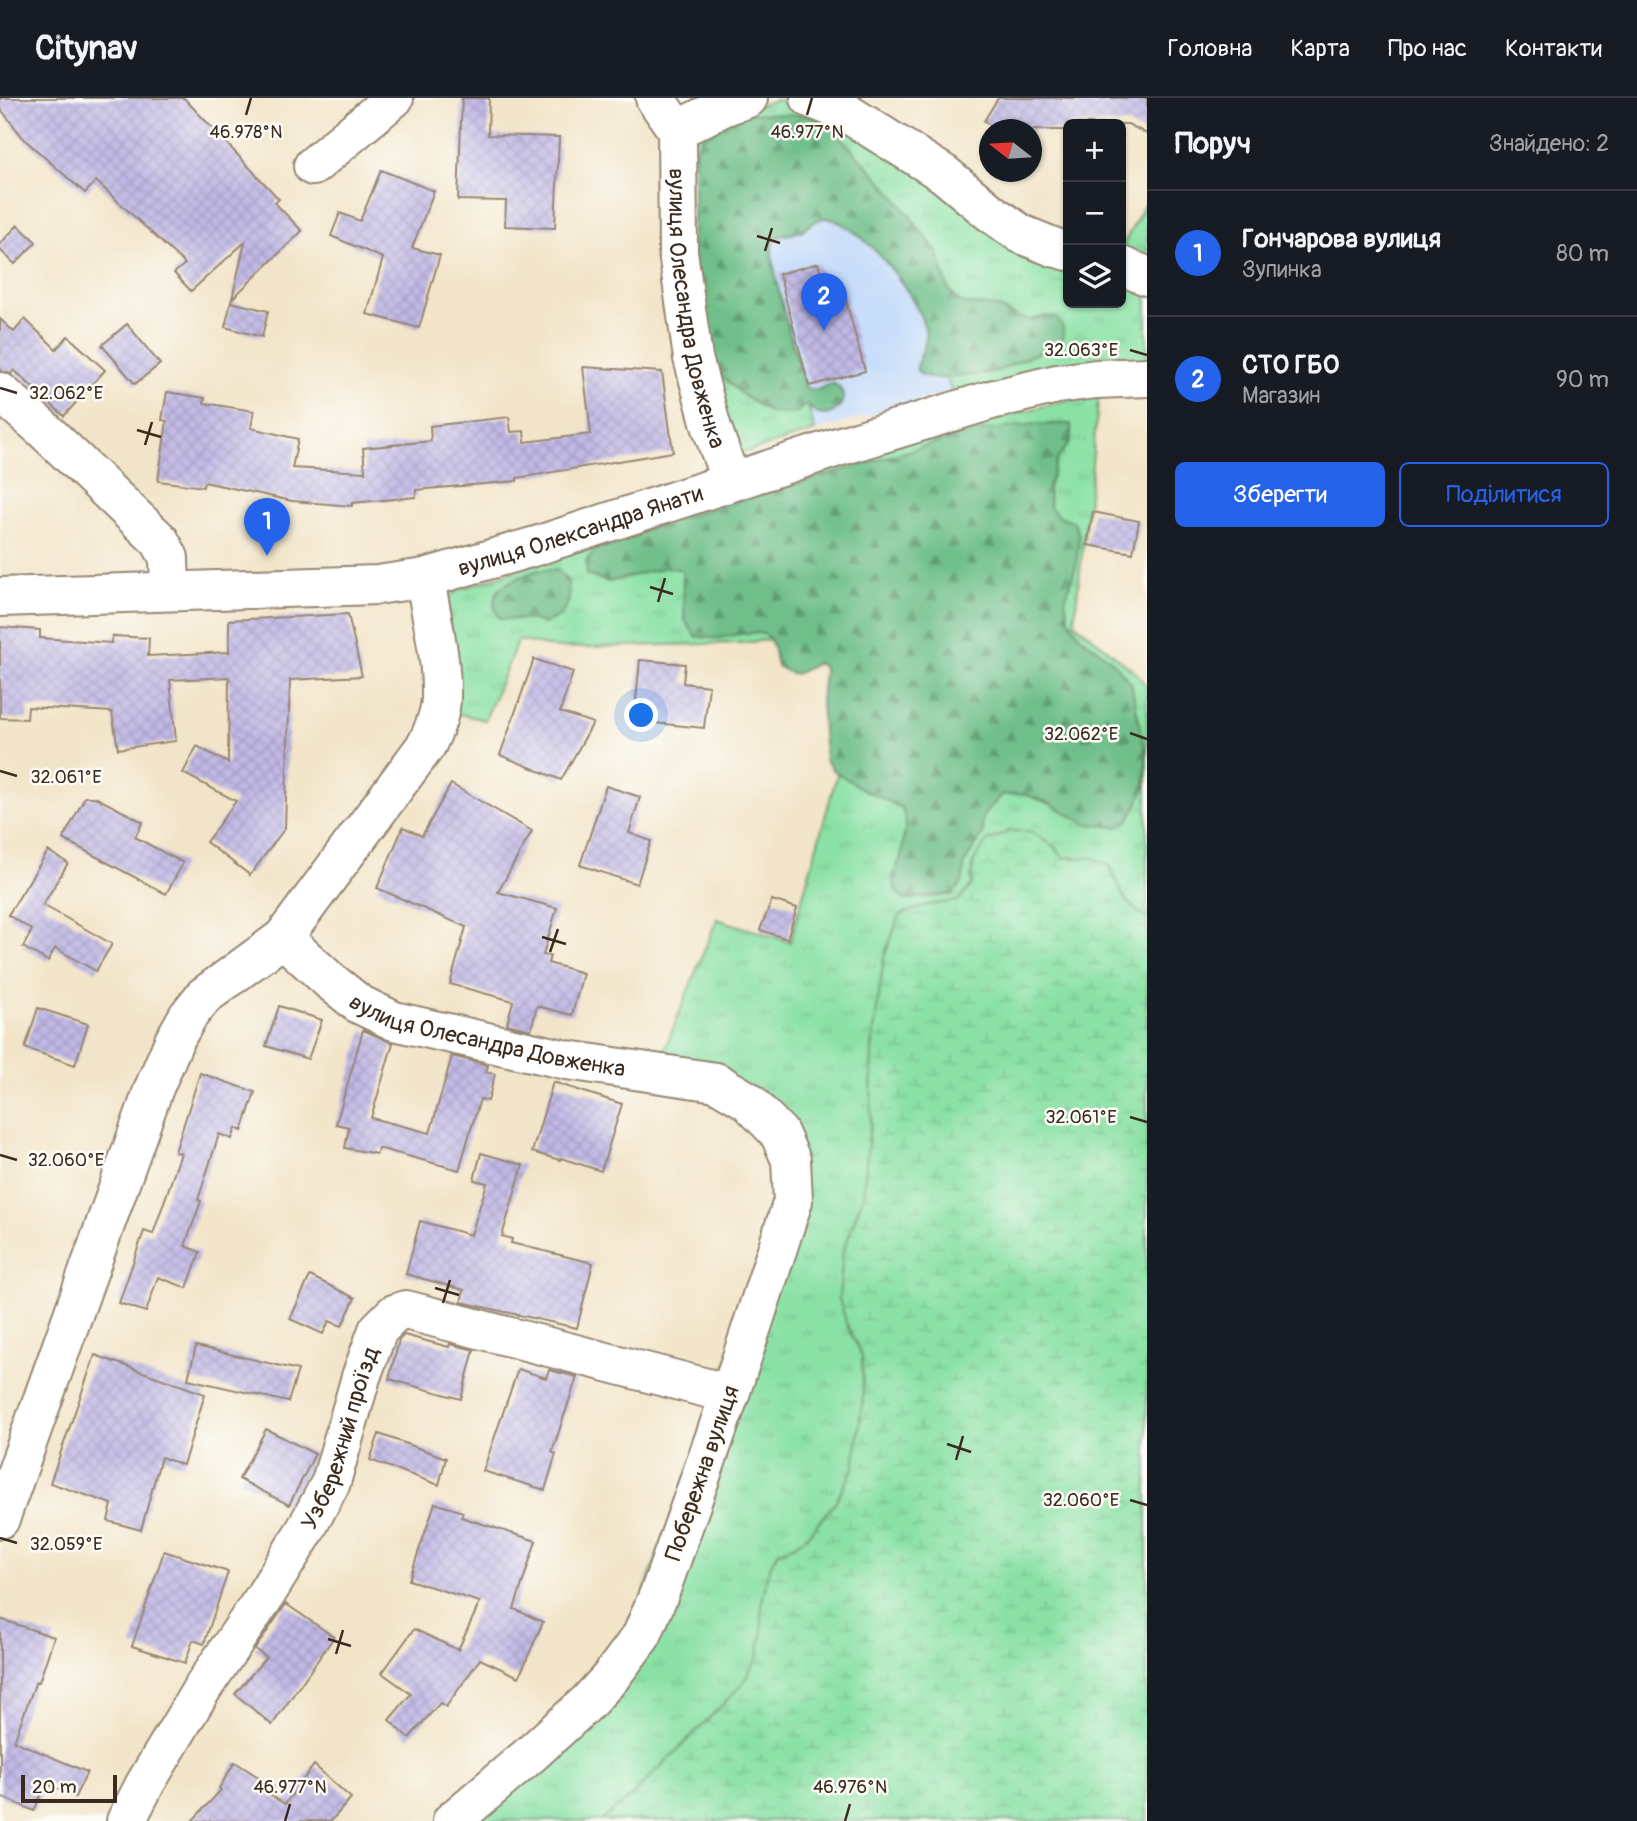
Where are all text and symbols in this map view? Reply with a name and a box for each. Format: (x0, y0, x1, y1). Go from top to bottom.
text: Citynav (35, 28, 138, 69)
text: Головна (1168, 34, 1252, 63)
text: Карта (1290, 34, 1350, 63)
text: Про нас (1388, 34, 1467, 63)
text: Контакти (1505, 34, 1602, 63)
north arrow (979, 119, 1042, 182)
map controls (1063, 119, 1126, 308)
button: + (1063, 119, 1126, 182)
text: 46.978°N (210, 121, 282, 144)
text: 46.977°N (770, 121, 844, 144)
text: Поруч (1175, 125, 1251, 162)
text: Знайдено: 2 (1489, 129, 1609, 158)
street label: вулиця Олесандра Довженка (663, 168, 732, 452)
button: − (1063, 182, 1126, 245)
text: Гончарова вулиця (1242, 223, 1441, 255)
text: 1 (1194, 239, 1203, 268)
text: 80 m (1556, 239, 1609, 268)
button: layers (1063, 245, 1126, 308)
text: Зупинка (1242, 255, 1322, 284)
pin: 2 (801, 273, 847, 331)
text: 32.063°E (1044, 339, 1118, 362)
text: СТО ГБО (1242, 349, 1339, 381)
text: 2 (1192, 365, 1204, 394)
text: 90 m (1556, 365, 1609, 394)
text: Магазин (1242, 381, 1321, 410)
text: 32.062°E (29, 382, 103, 405)
button: Зберегти (1175, 462, 1385, 527)
button: Поділитися (1399, 462, 1609, 527)
street label: вулиця Олександра Янати (454, 478, 706, 582)
pin: 1 (244, 498, 290, 556)
your location (624, 698, 658, 732)
text: 32.062°E (1044, 723, 1118, 746)
text: 32.061°E (30, 766, 102, 789)
street label: вулиця Олесандра Довженка (343, 987, 627, 1083)
text: 32.061°E (1045, 1106, 1117, 1129)
text: 32.060°E (28, 1149, 104, 1172)
street label: Узбережний проїзд (294, 1343, 385, 1534)
street label: Побережна вулиця (658, 1382, 746, 1564)
text: 32.060°E (1043, 1489, 1119, 1512)
text: 32.059°E (30, 1533, 102, 1556)
scale bar (21, 1772, 117, 1804)
text: 20 m (32, 1775, 77, 1799)
text: 46.977°N (253, 1776, 327, 1799)
text: 46.976°N (813, 1776, 887, 1799)

